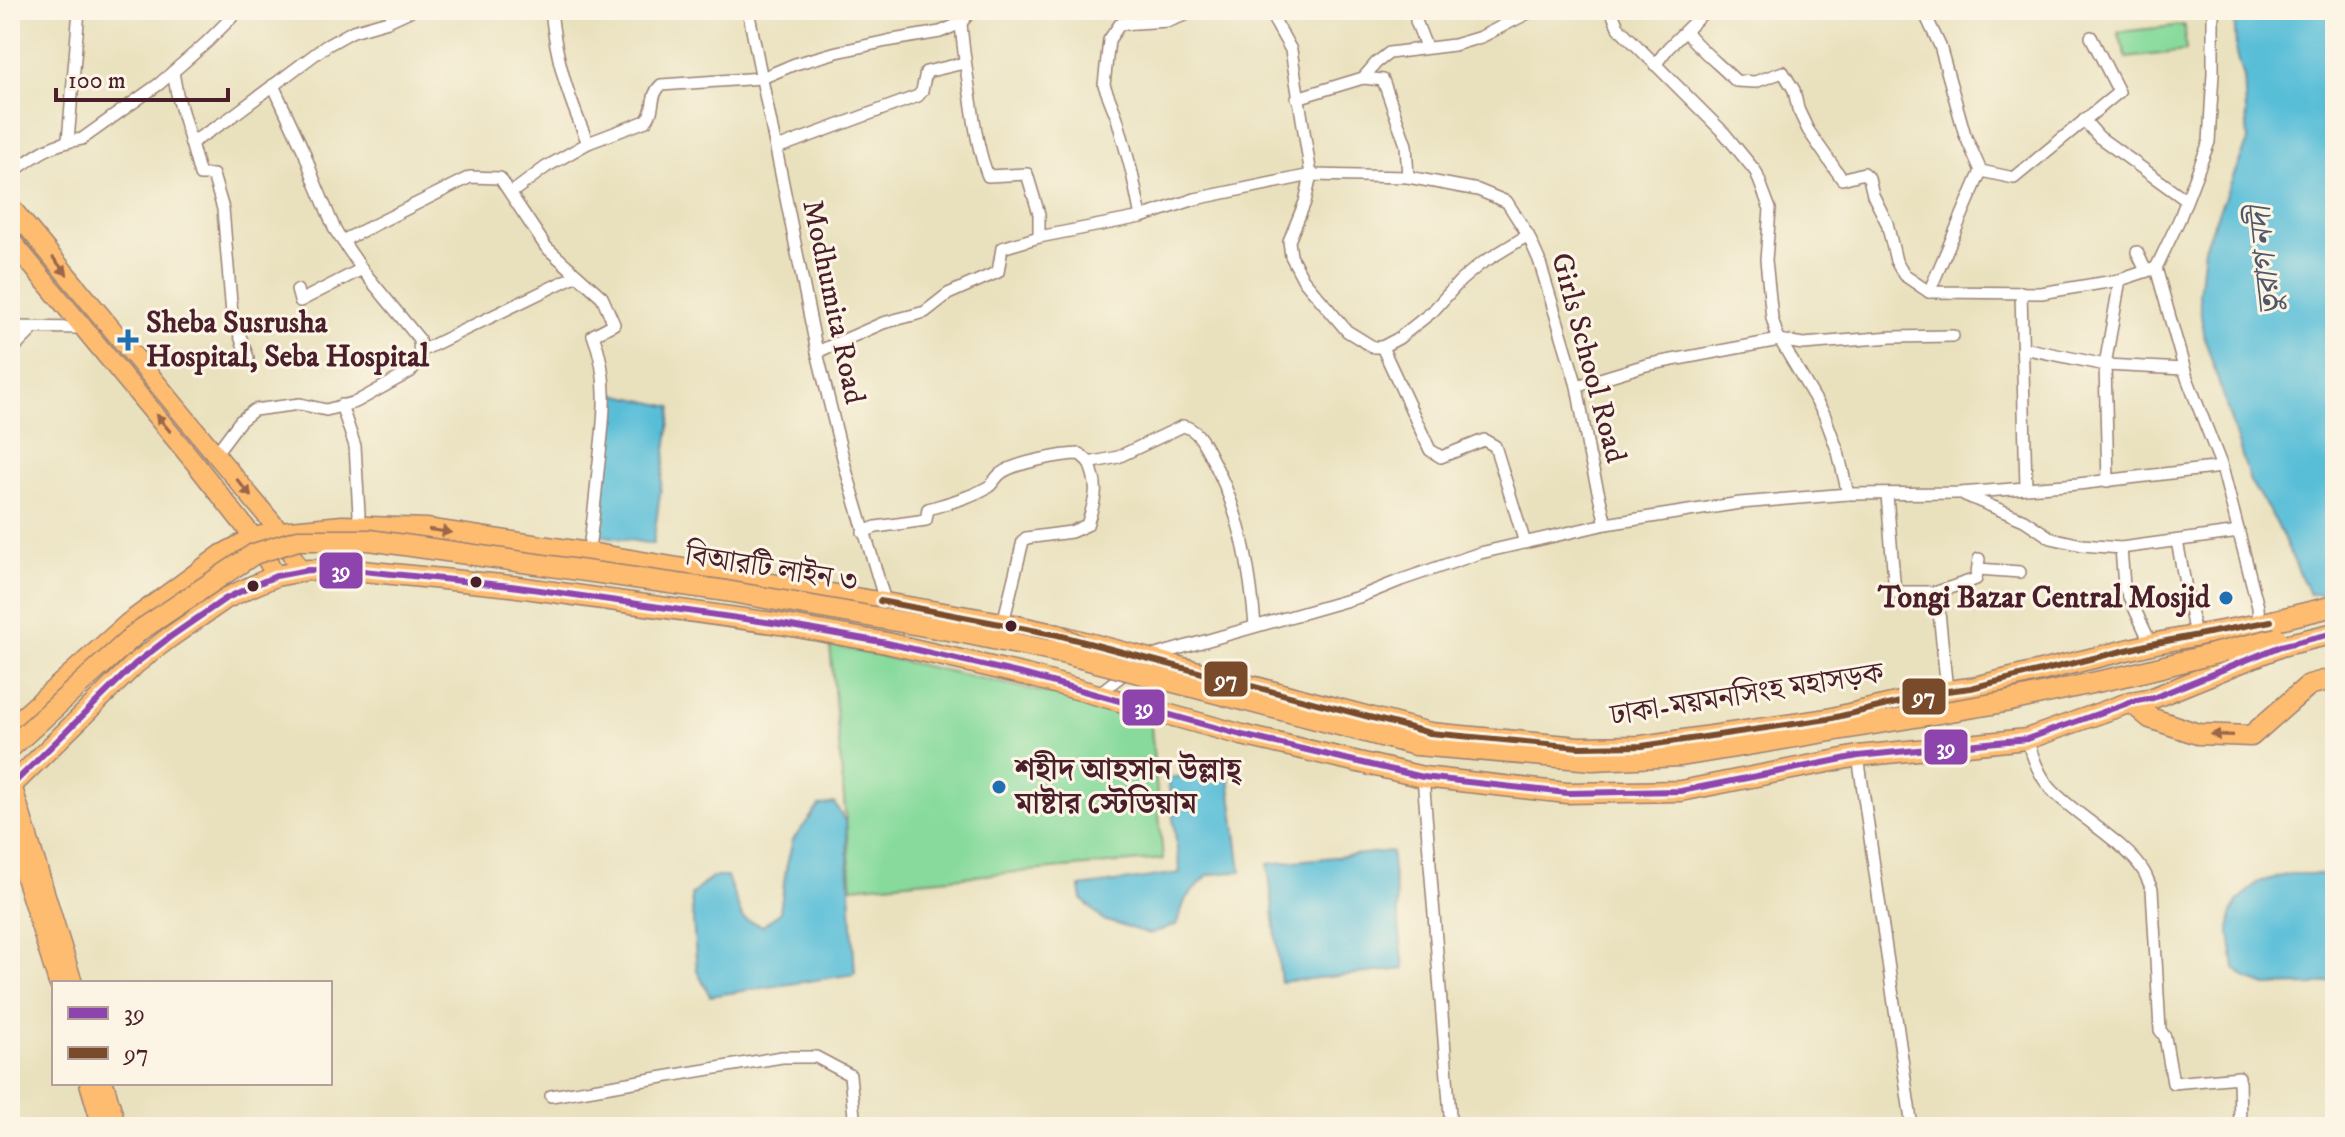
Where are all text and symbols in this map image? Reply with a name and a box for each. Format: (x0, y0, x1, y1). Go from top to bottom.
scale bar (56, 52, 228, 102)
text: 100 m (68, 66, 126, 96)
street label: Modhumita Road (793, 197, 873, 407)
water label: তুরাগ নদী (2239, 201, 2292, 317)
street label: Girls School Road (1542, 249, 1634, 467)
one-way arrow (51, 256, 68, 276)
place label: Sheba Susrusha Hospital, Seba Hospital (146, 305, 430, 376)
marker: Sheba Susrusha Hospital, Seba Hospital (117, 329, 139, 351)
one-way arrow (154, 413, 171, 434)
one-way arrow (235, 478, 252, 498)
one-way arrow (428, 525, 453, 538)
street label: বিআরটি লাইন ৩ (682, 536, 861, 601)
line badge: 39 (318, 551, 364, 590)
text: 39 (331, 558, 351, 585)
unlabelled marker (468, 574, 484, 590)
unlabelled marker (245, 578, 261, 594)
place label: Tongi Bazar Central Mosjid (1877, 580, 2211, 617)
marker: Tongi Bazar Central Mosjid (2217, 589, 2235, 607)
unlabelled marker (1003, 618, 1019, 634)
street label: ঢাকা-ময়মনসিংহ মহাসড়ক (1607, 654, 1887, 735)
line badge: 97 (1203, 660, 1249, 698)
text: 97 (1213, 667, 1237, 694)
line badge: 97 (1901, 677, 1947, 716)
text: 97 (1911, 684, 1935, 711)
line badge: 39 (1121, 688, 1166, 727)
text: 39 (1134, 695, 1154, 722)
line badge: 39 (1923, 728, 1969, 766)
one-way arrow (2209, 729, 2234, 742)
text: 39 (1936, 735, 1956, 762)
place label: শহীদ আহসান উল্লাহ্‌ মাষ্টার স্টেডিয়াম (1013, 750, 1243, 823)
marker: শহীদ আহসান উল্লাহ্‌ মাষ্টার স্টেডিয়াম (990, 778, 1008, 796)
legend (52, 981, 332, 1085)
text: 39 (124, 999, 145, 1029)
text: 97 (123, 1039, 149, 1069)

